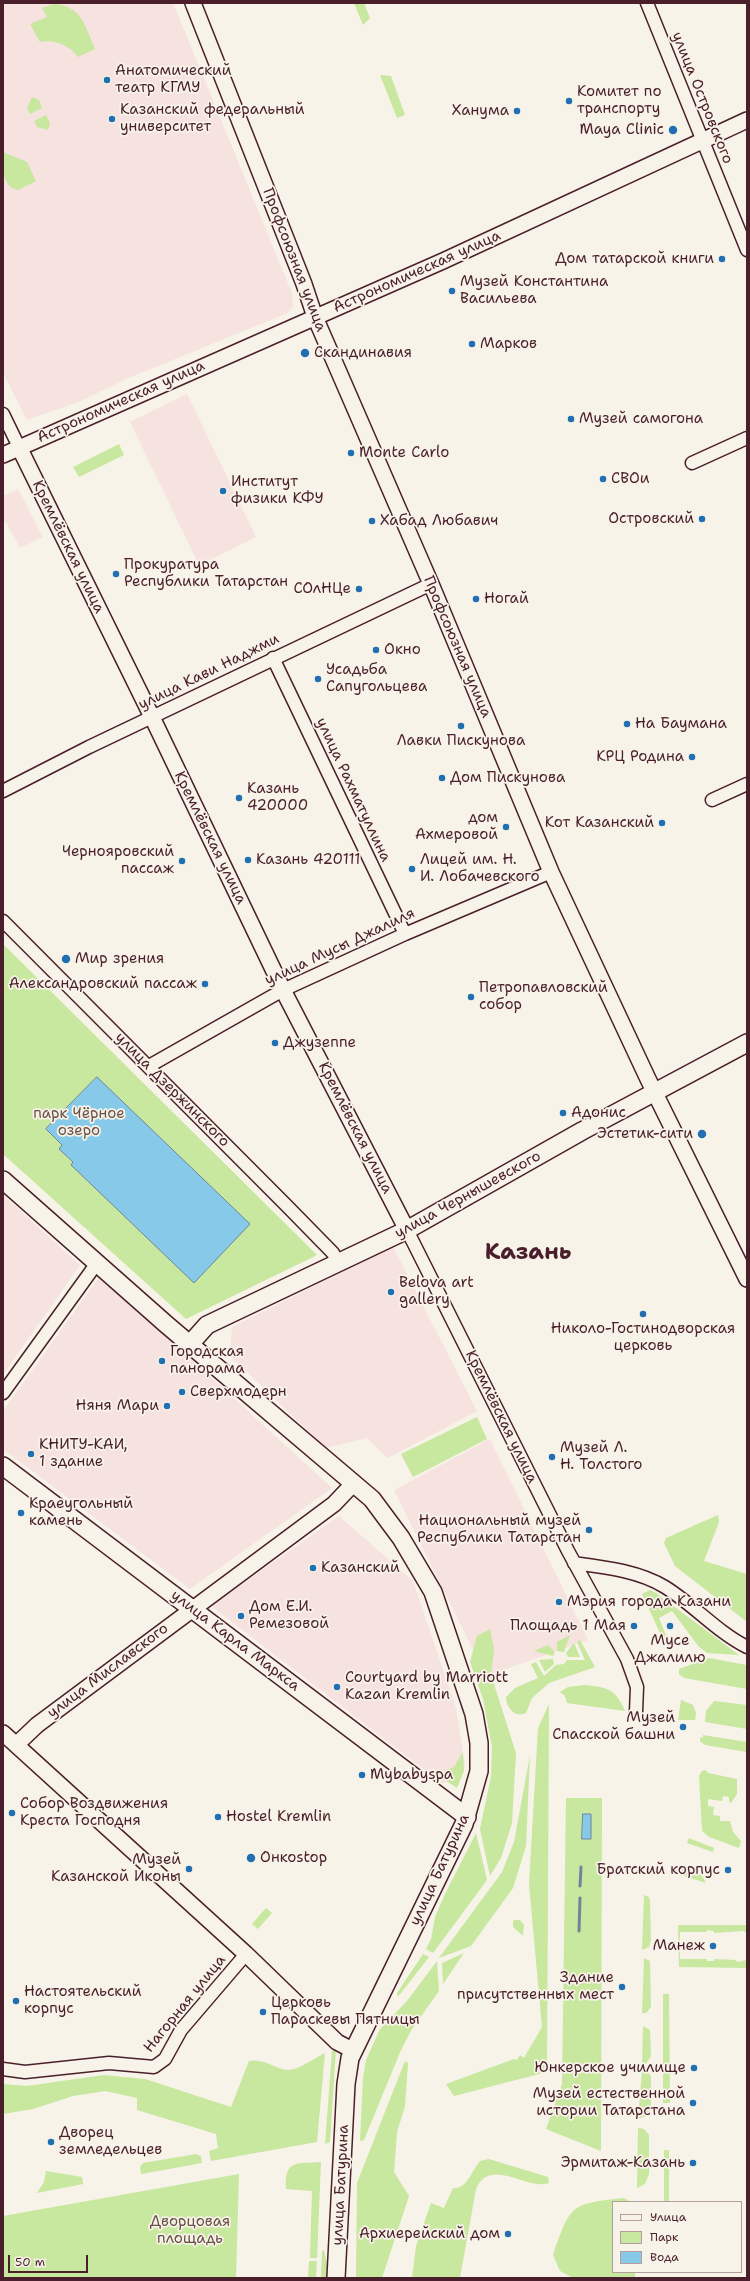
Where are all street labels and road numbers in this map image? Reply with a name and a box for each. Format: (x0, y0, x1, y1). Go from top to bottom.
street label: улица Островского (667, 29, 737, 167)
street label: Профсоюзная улица (258, 186, 330, 334)
street label: Астрономическая улица (330, 227, 504, 317)
street label: Астрономическая улица (34, 357, 208, 447)
street label: Кремлёвская улица (28, 478, 108, 616)
street label: Профсоюзная улица (419, 573, 495, 721)
street label: улица Кави Наджми (136, 630, 282, 714)
street label: улица Рахматуллина (312, 715, 394, 865)
street label: Кремлёвская улица (170, 769, 250, 907)
street label: улица Мусы Джалиля (262, 904, 418, 990)
street label: улица Дзержинского (111, 1029, 233, 1151)
street label: Кремлёвская улица (314, 1059, 396, 1197)
street label: улица Чернышевского (392, 1147, 544, 1243)
street label: Кремлёвская улица (461, 1348, 541, 1486)
street label: улица Карла Маркса (167, 1587, 303, 1695)
street label: улица Миславского (44, 1620, 172, 1722)
street label: улица Батурина (406, 1811, 474, 1929)
street label: Нагорная улица (140, 1952, 230, 2056)
street label: улица Батурина (329, 2124, 353, 2246)

